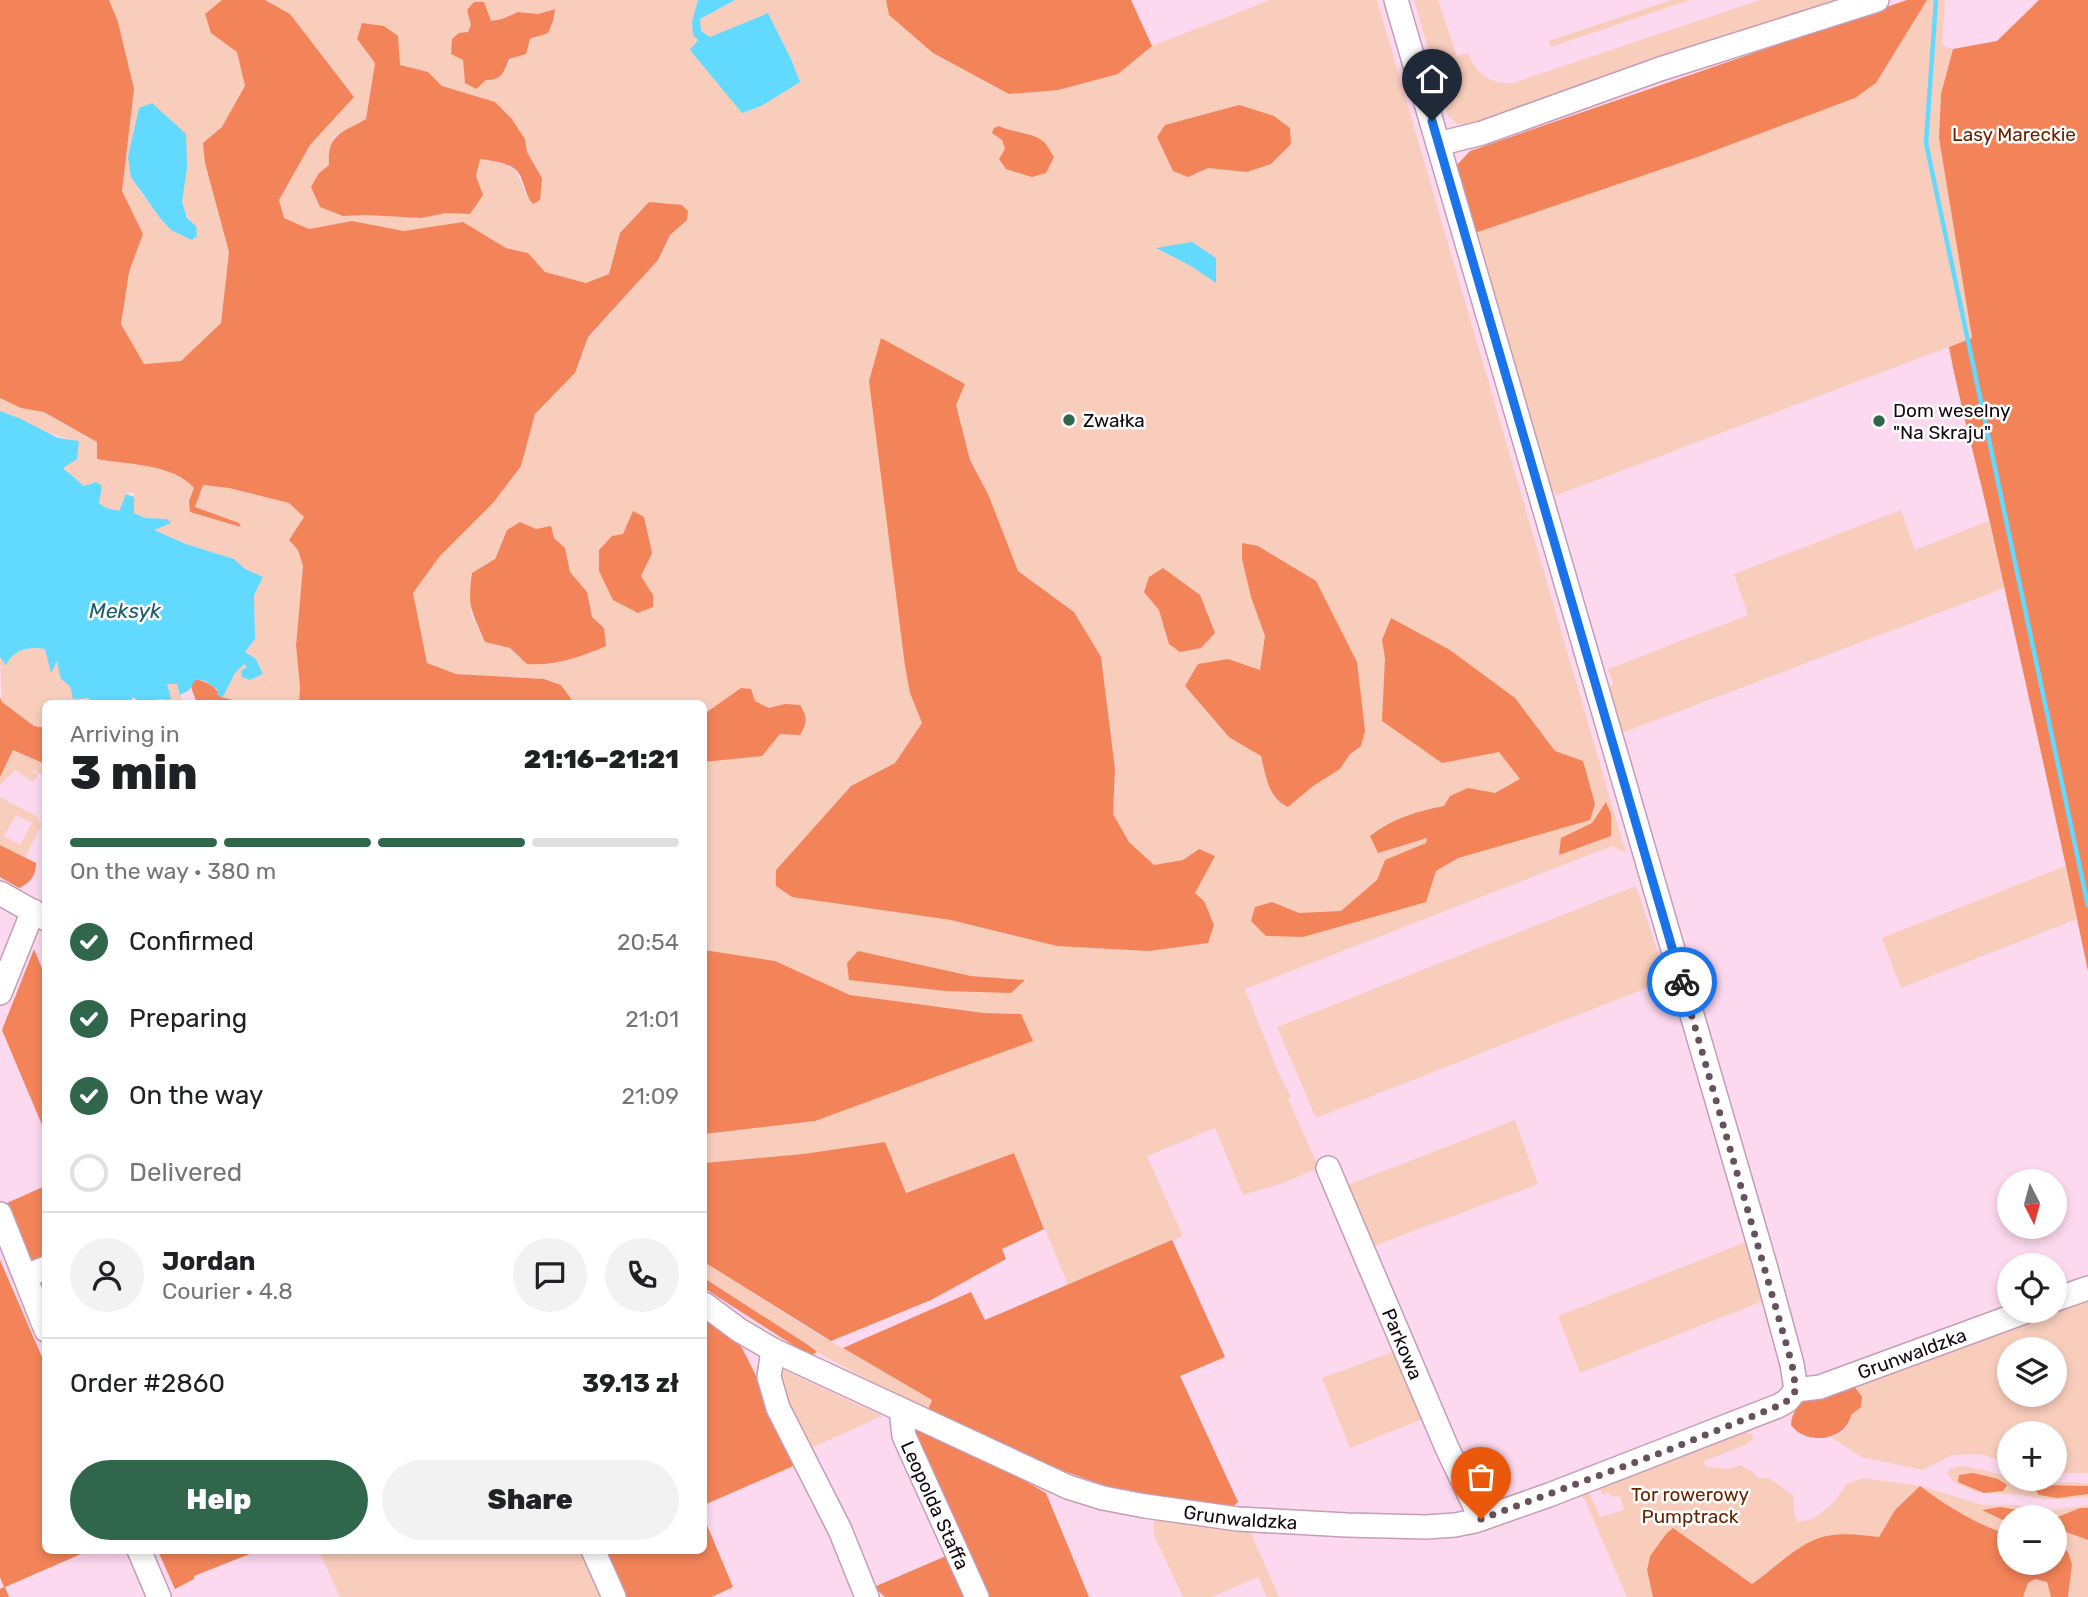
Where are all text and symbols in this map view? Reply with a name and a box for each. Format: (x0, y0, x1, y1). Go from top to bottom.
pin (1402, 49, 1462, 121)
icon: home (1413, 60, 1451, 98)
park label: Lasy Mareckie (1952, 123, 2076, 146)
place label: Dom weselny "Na Skraju" (1893, 399, 2010, 444)
place label: Zwałka (1083, 409, 1145, 432)
marker: Zwałka (1061, 412, 1077, 428)
marker: Dom weselny "Na Skraju" (1871, 413, 1887, 429)
water label: Meksyk (89, 598, 162, 623)
text: Arriving in (70, 720, 180, 748)
text: 21:16–21:21 (524, 744, 679, 775)
text: 3 min (70, 746, 198, 801)
text: On the way · 380 m (70, 857, 276, 885)
icon: check (70, 923, 108, 961)
text: Confirmed (129, 926, 254, 957)
text: 20:54 (617, 928, 679, 956)
courier (1647, 947, 1717, 1017)
icon: bike (1663, 963, 1701, 1001)
icon: check (70, 1000, 108, 1038)
text: Preparing (129, 1003, 247, 1034)
text: 21:01 (625, 1005, 679, 1033)
icon: check (70, 1077, 108, 1115)
text: On the way (129, 1080, 263, 1111)
text: 21:09 (622, 1082, 679, 1110)
text: Delivered (129, 1157, 242, 1188)
north arrow (1997, 1169, 2067, 1239)
map controls (1997, 1169, 2067, 1575)
button: person (70, 1238, 144, 1312)
button: chat (513, 1238, 587, 1312)
button: phone (605, 1238, 679, 1312)
text: Jordan (162, 1246, 255, 1277)
button: locate (1997, 1253, 2067, 1323)
text: Courier · 4.8 (162, 1277, 293, 1305)
street label: Parkowa (1377, 1305, 1428, 1383)
street label: Grunwaldzka (1854, 1323, 1969, 1384)
button: layers (1997, 1337, 2067, 1407)
text: Order #2860 (70, 1368, 225, 1399)
text: 39.13 zł (582, 1368, 679, 1399)
button: + (1997, 1421, 2067, 1491)
street label: Leopolda Staffa (896, 1437, 974, 1573)
pin (1451, 1447, 1511, 1519)
icon: bag (1462, 1458, 1500, 1496)
button: Help (70, 1460, 368, 1540)
button: Share (382, 1460, 679, 1540)
park label: Tor rowerowy Pumptrack (1631, 1483, 1749, 1528)
street label: Grunwaldzka (1182, 1500, 1298, 1534)
button: − (1997, 1505, 2067, 1575)

